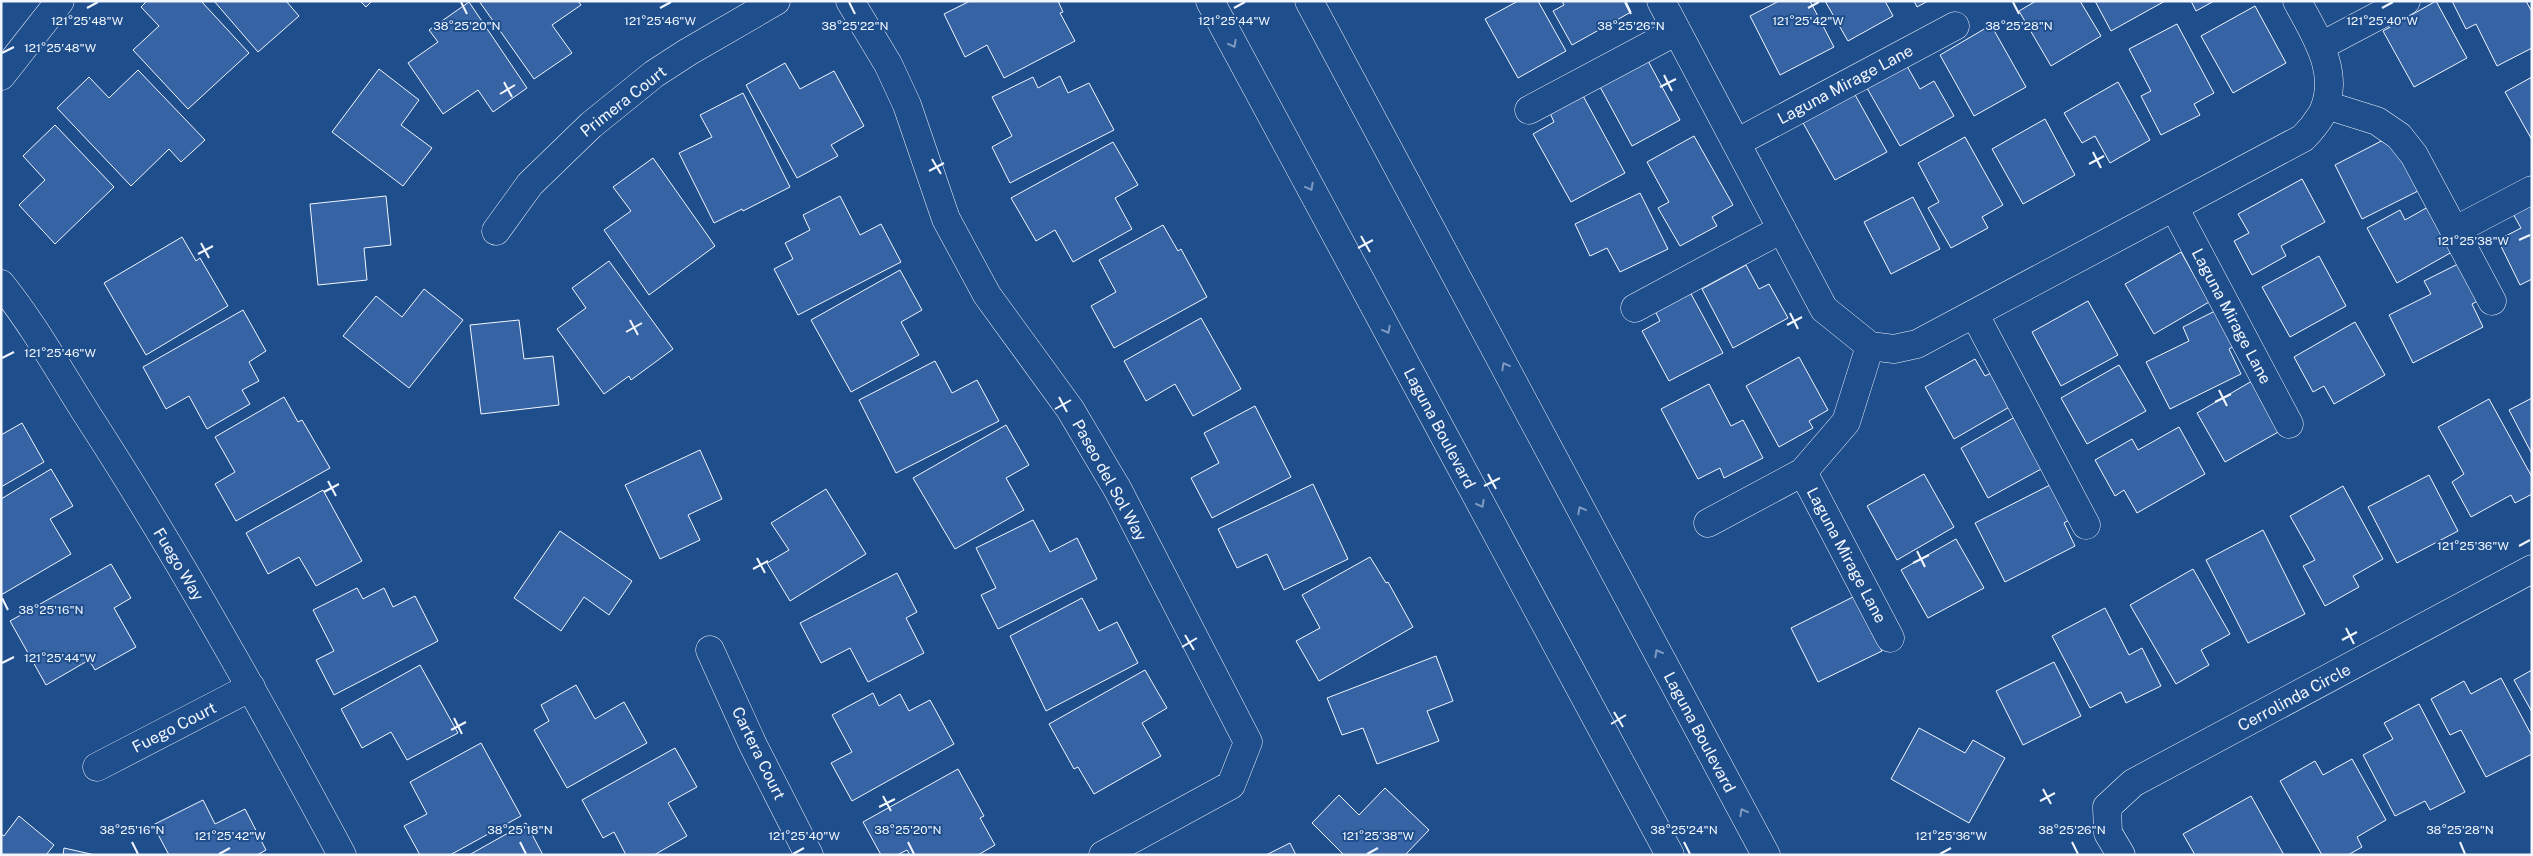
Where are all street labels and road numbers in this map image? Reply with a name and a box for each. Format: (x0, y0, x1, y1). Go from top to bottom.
street label: Laguna Mirage Lane (1774, 41, 1916, 128)
street label: Primera Court (577, 62, 670, 141)
street label: Laguna Mirage Lane (2188, 245, 2275, 387)
street label: Laguna Boulevard (1400, 365, 1479, 492)
street label: Paseo del Sol Way (1068, 416, 1151, 545)
street label: Laguna Mirage Lane (1803, 484, 1890, 626)
street label: Fuego Way (149, 524, 208, 604)
street label: Cerrolinda Circle (2235, 660, 2354, 735)
street label: Laguna Boulevard (1660, 669, 1739, 796)
street label: Fuego Court (129, 698, 219, 757)
street label: Cartera Court (728, 704, 789, 803)

